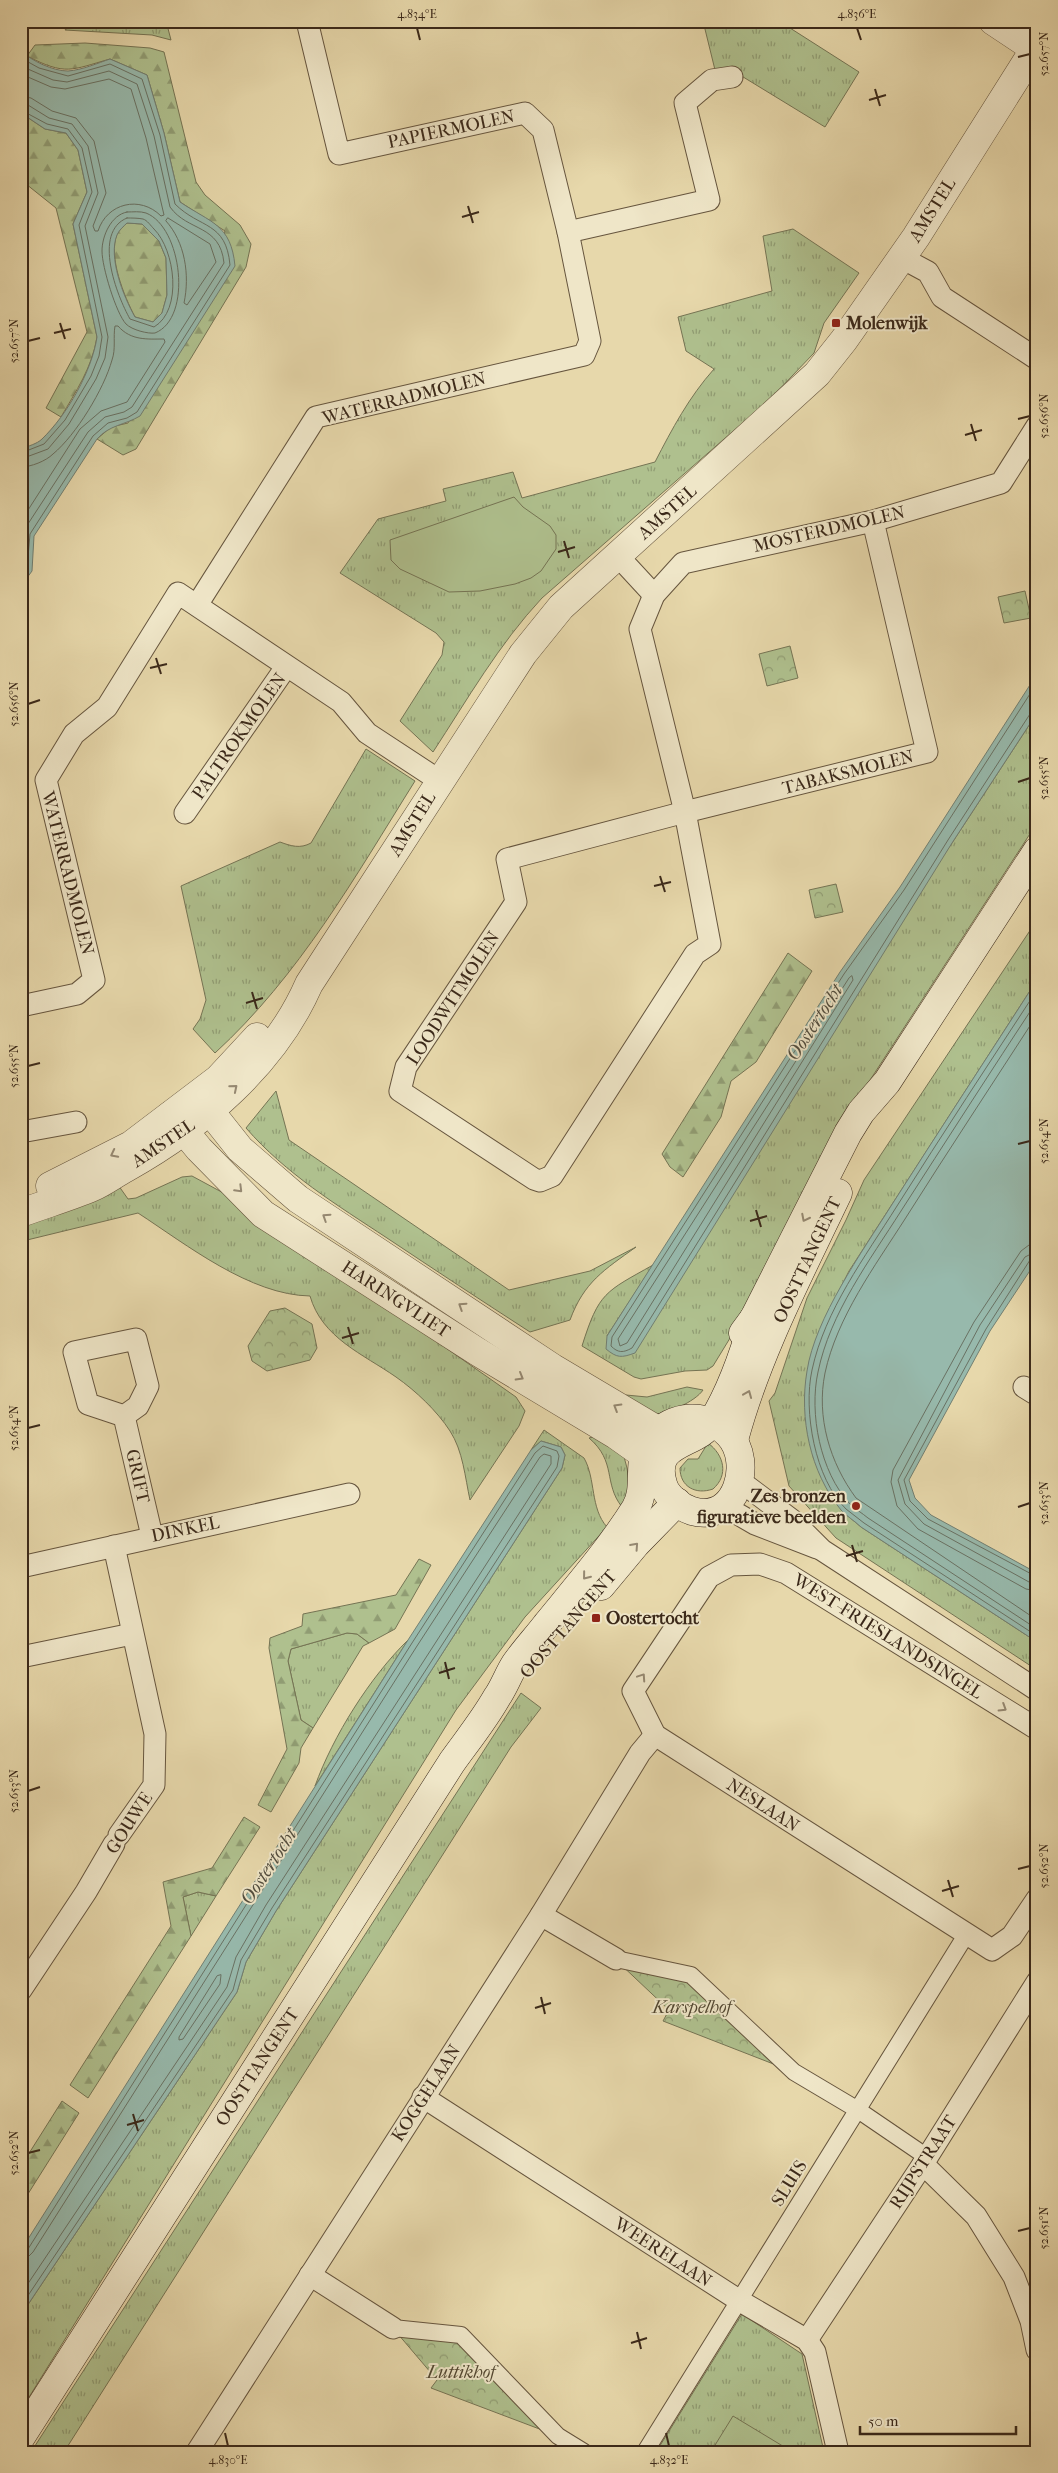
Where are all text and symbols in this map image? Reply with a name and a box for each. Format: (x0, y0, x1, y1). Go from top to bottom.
text: 4.834°E (397, 7, 437, 21)
text: 4.836°E (838, 7, 876, 21)
text: 52.657°N (1037, 32, 1051, 76)
street label: PAPIERMOLEN (386, 106, 517, 153)
street label: AMSTEL (904, 174, 960, 247)
place label: Molenwijk (845, 313, 928, 334)
marker: Molenwijk (830, 317, 842, 329)
text: 52.657°N (7, 319, 21, 363)
street label: WATERRADMOLEN (319, 368, 488, 429)
text: 52.656°N (1037, 393, 1051, 439)
street label: AMSTEL (633, 481, 701, 545)
street label: MOSTERDMOLEN (751, 502, 907, 557)
street label: PALTROKMOLEN (188, 669, 291, 804)
text: 52.656°N (7, 681, 21, 727)
street label: TABAKSMOLEN (780, 746, 916, 799)
text: 52.655°N (1037, 756, 1051, 800)
street label: WATERRADMOLEN (37, 788, 98, 957)
street label: AMSTEL (384, 788, 440, 861)
street label: LOODWITMOLEN (402, 927, 505, 1069)
water label: Oostertocht (782, 979, 848, 1065)
text: 52.655°N (7, 1044, 21, 1088)
one-way arrow (229, 1085, 238, 1094)
street label: AMSTEL (127, 1115, 199, 1173)
text: 52.654°N (1037, 1118, 1051, 1164)
one-way arrow (111, 1148, 120, 1158)
one-way arrow (233, 1183, 242, 1192)
street label: OOSTTANGENT (769, 1193, 846, 1327)
one-way arrow (801, 1213, 811, 1222)
one-way arrow (322, 1214, 331, 1224)
street label: HARINGVLIET (338, 1257, 455, 1343)
one-way arrow (458, 1303, 468, 1312)
one-way arrow (515, 1370, 524, 1380)
one-way arrow (742, 1390, 753, 1399)
one-way arrow (613, 1404, 622, 1413)
text: 52.654°N (7, 1405, 21, 1451)
street label: GRIFT (121, 1447, 154, 1506)
text: 52.653°N (1037, 1481, 1051, 1525)
place label: Zes bronzen figuratieve beelden (697, 1486, 847, 1528)
marker: Zes bronzen figuratieve beelden (850, 1500, 862, 1512)
street label: DINKEL (149, 1512, 221, 1547)
one-way arrow (629, 1543, 638, 1552)
street label: OOSTTANGENT (516, 1565, 622, 1683)
street label: WEST-FRIESLANDSINGEL (788, 1569, 986, 1704)
one-way arrow (583, 1570, 591, 1579)
place label: Oostertocht (606, 1608, 699, 1629)
marker: Oostertocht (590, 1612, 602, 1624)
one-way arrow (636, 1674, 645, 1683)
one-way arrow (997, 1702, 1006, 1711)
text: 52.653°N (7, 1769, 21, 1813)
street label: NESLAAN (723, 1774, 803, 1837)
street label: GOUWE (102, 1789, 157, 1858)
water label: Oostertocht (236, 1823, 302, 1909)
text: 52.652°N (1037, 1843, 1051, 1889)
park label: Karspelhof (651, 1997, 735, 2018)
street label: OOSTTANGENT (211, 2004, 304, 2130)
street label: KOGGELAAN (387, 2041, 466, 2146)
street label: RIJPSTRAAT (885, 2111, 962, 2213)
text: 52.652°N (7, 2130, 21, 2176)
street label: SLUIS (767, 2156, 812, 2210)
text: 52.651°N (1037, 2206, 1051, 2250)
street label: WEERELAAN (609, 2213, 716, 2292)
park label: Luttikhof (425, 2362, 499, 2383)
scale bar (860, 2403, 1017, 2435)
text: 50 m (868, 2412, 899, 2430)
text: 4.830°E (209, 2453, 248, 2467)
text: 4.832°E (650, 2453, 688, 2467)

